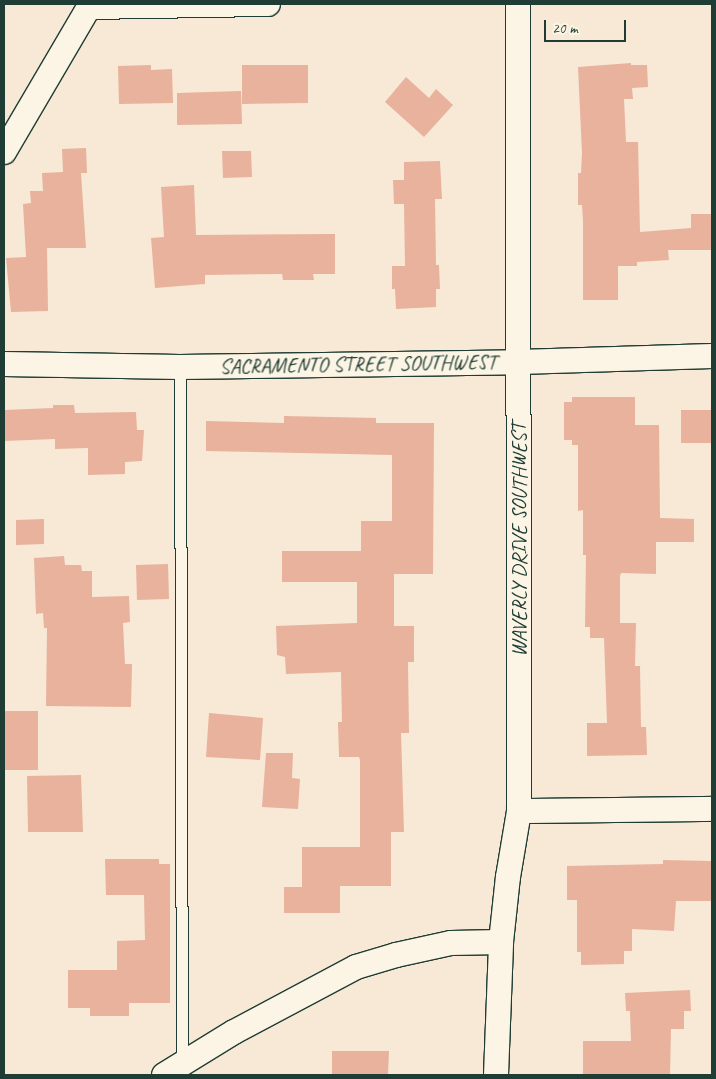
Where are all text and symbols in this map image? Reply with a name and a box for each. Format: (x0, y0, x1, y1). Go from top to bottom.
scale bar (546, 10, 628, 42)
text: 20 m (552, 19, 578, 38)
street label: SACRAMENTO STREET SOUTHWEST (218, 349, 498, 379)
street label: WAVERLY DRIVE SOUTHWEST (506, 423, 532, 657)

